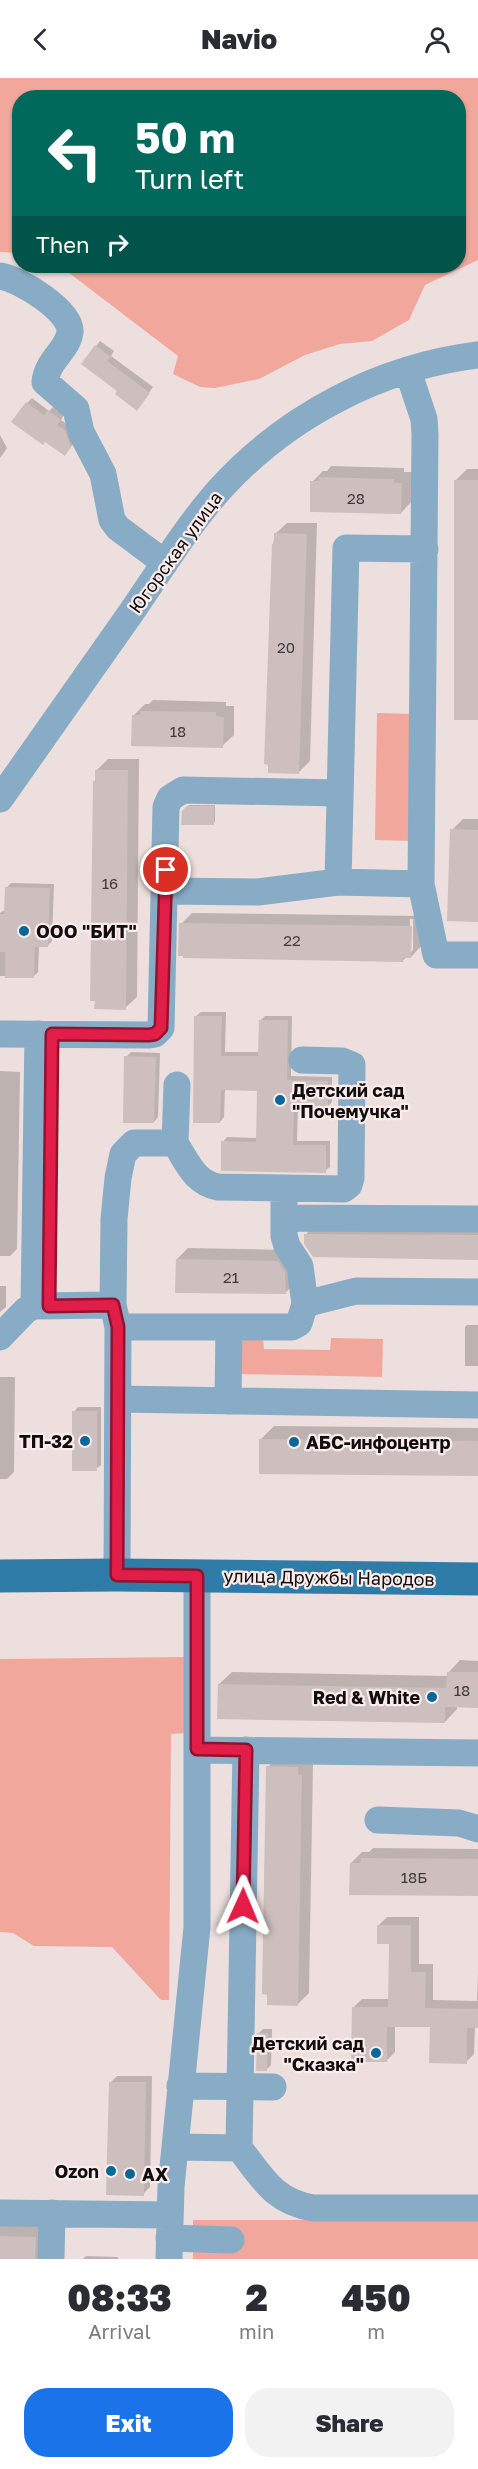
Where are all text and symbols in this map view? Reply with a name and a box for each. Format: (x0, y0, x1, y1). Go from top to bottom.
icon: back (24, 23, 57, 56)
text: Navio (201, 23, 277, 55)
icon: person (421, 23, 454, 56)
text: 50 m (135, 112, 235, 162)
icon: left (36, 114, 114, 192)
text: Turn left (135, 163, 244, 195)
icon: right (101, 228, 134, 261)
text: Then (36, 231, 89, 258)
street label: Югорская улица (124, 487, 226, 617)
house number: 28 (347, 489, 365, 507)
house number: 20 (277, 638, 295, 656)
house number: 18 (170, 722, 186, 740)
pin (140, 844, 191, 895)
icon: arrive (149, 853, 182, 886)
house number: 16 (102, 874, 118, 892)
place label: ООО "БИТ" (36, 920, 137, 942)
marker: ООО "БИТ" (17, 924, 31, 938)
house number: 22 (283, 931, 301, 949)
place label: Детский сад "Почемучка" (292, 1079, 409, 1122)
marker: Детский сад "Почемучка" (273, 1093, 287, 1107)
house number: 21 (223, 1268, 239, 1286)
place label: ТП-32 (19, 1430, 73, 1452)
place label: АБС-инфоцентр (306, 1431, 451, 1453)
marker: ТП-32 (78, 1434, 92, 1448)
marker: АБС-инфоцентр (287, 1435, 301, 1449)
street label: улица Дружбы Народов (223, 1564, 435, 1590)
house number: 18 (454, 1681, 470, 1699)
place label: Red & White (313, 1686, 420, 1708)
marker: Red & White (425, 1690, 439, 1704)
house number: 18Б (401, 1868, 427, 1886)
position arrow (211, 1874, 275, 1938)
place label: Детский сад "Сказка" (252, 2032, 364, 2075)
marker: Детский сад "Сказка" (369, 2046, 383, 2060)
place label: Ozon (55, 2160, 99, 2182)
place label: АХ (142, 2163, 168, 2185)
marker: Ozon (104, 2164, 118, 2178)
marker: АХ (123, 2167, 137, 2181)
text: 08:33 (67, 2276, 172, 2319)
text: 2 (245, 2276, 268, 2319)
text: 450 (341, 2276, 411, 2319)
text: Arrival (88, 2319, 151, 2343)
text: min (239, 2319, 274, 2343)
text: m (367, 2319, 385, 2343)
button: Exit (24, 2388, 233, 2457)
button: Share (245, 2388, 454, 2457)

